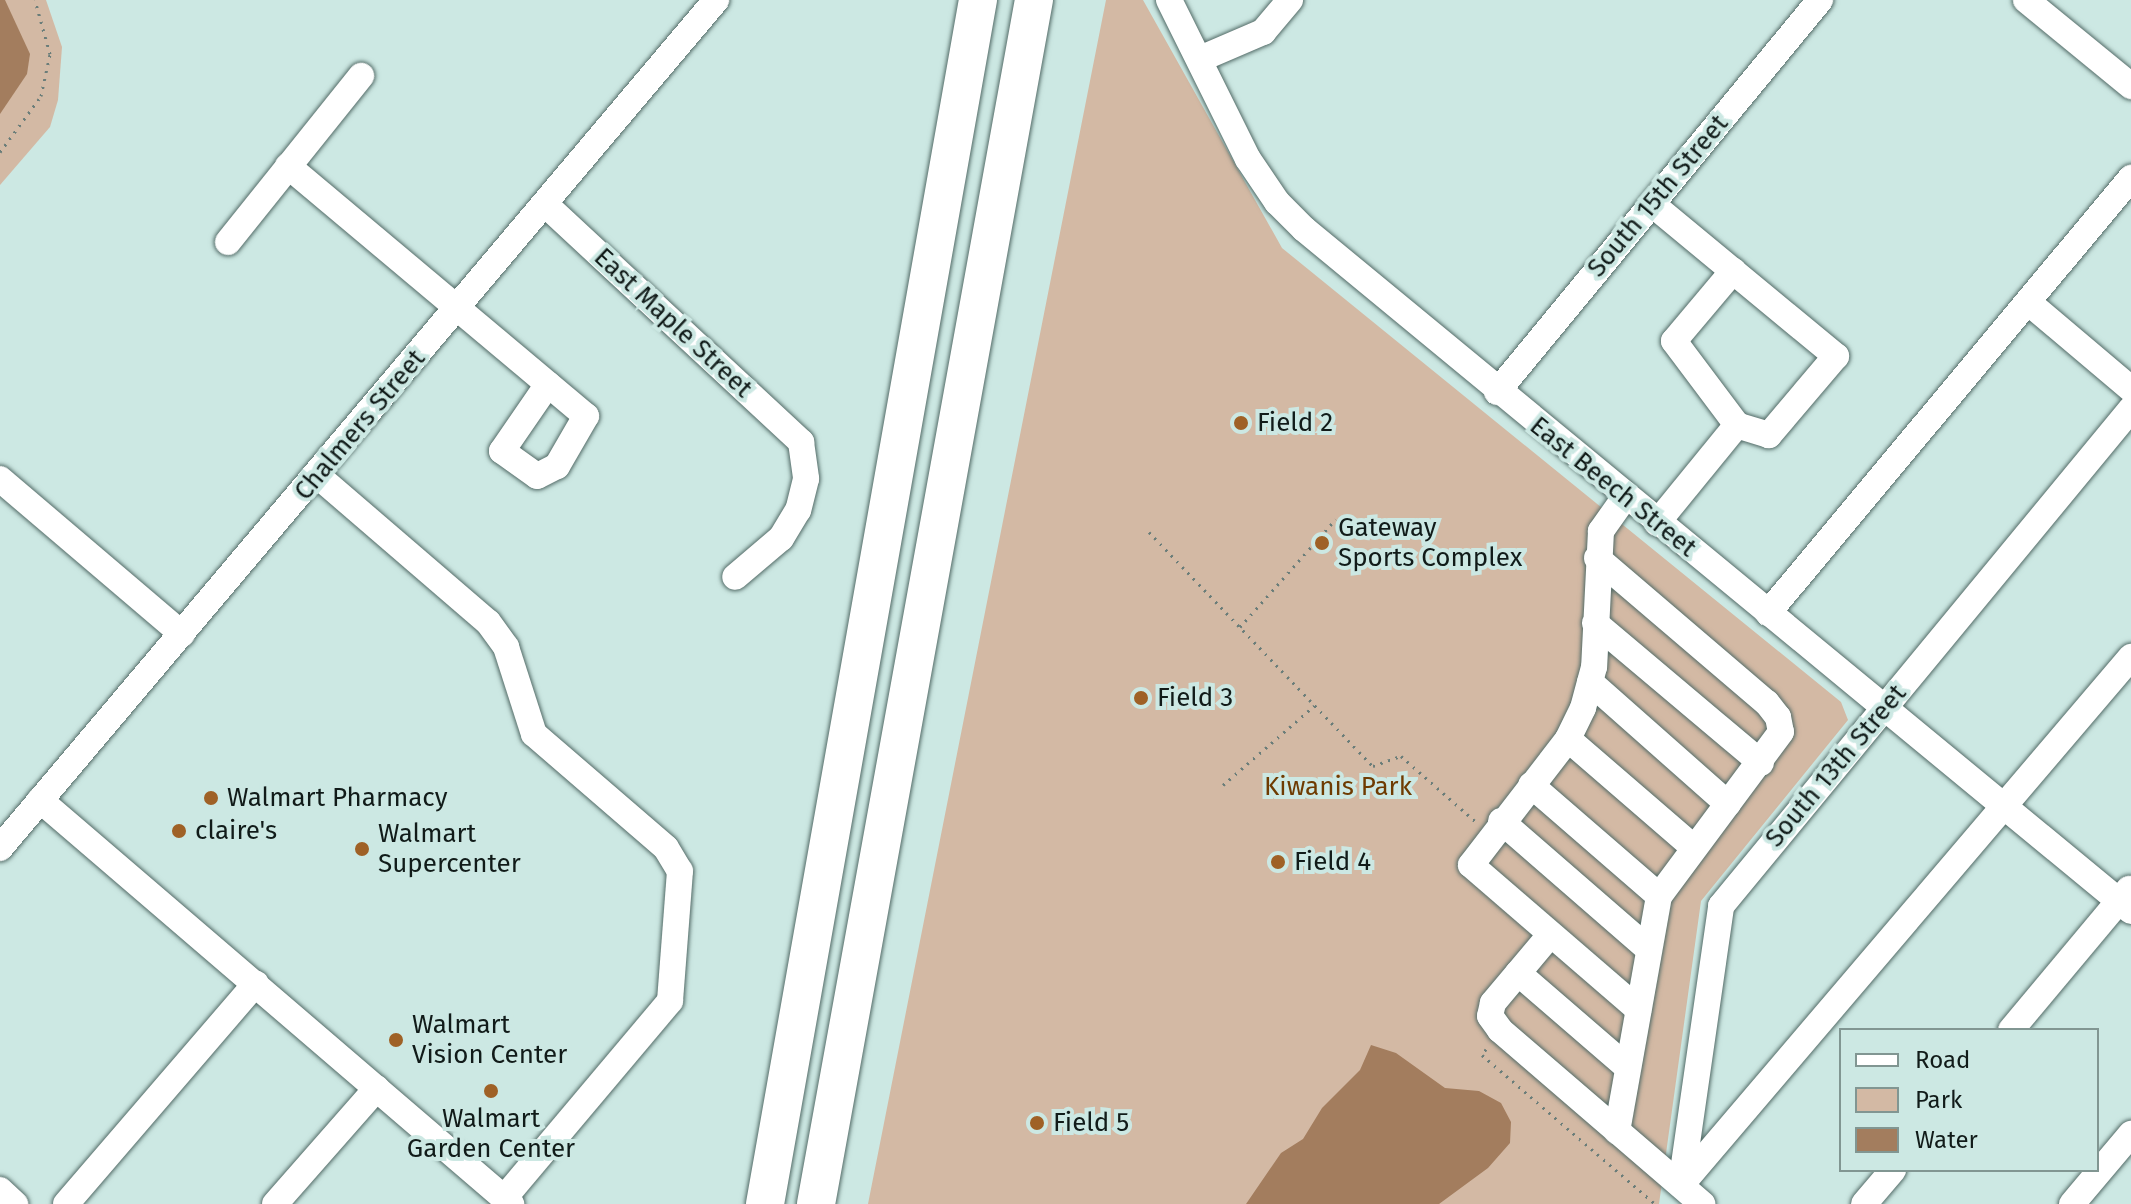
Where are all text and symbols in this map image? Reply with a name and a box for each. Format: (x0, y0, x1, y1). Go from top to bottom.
street label: South 15th Street (1581, 109, 1735, 283)
street label: East Maple Street (587, 242, 759, 404)
street label: Chalmers Street (288, 343, 432, 507)
place label: Field 2 (1257, 407, 1333, 439)
street label: East Beech Street (1523, 410, 1703, 564)
marker: Field 2 (1232, 414, 1250, 432)
place label: Gateway Sports Complex (1338, 512, 1522, 574)
marker: Gateway Sports Complex (1313, 534, 1331, 552)
street label: South 13th Street (1759, 678, 1913, 854)
place label: Field 3 (1157, 682, 1233, 714)
marker: Field 3 (1132, 689, 1150, 707)
park label: Kiwanis Park (1264, 771, 1412, 803)
place label: Walmart Pharmacy (227, 782, 448, 814)
marker: Walmart Pharmacy (202, 789, 220, 807)
place label: claire's (195, 815, 277, 847)
place label: Walmart Supercenter (378, 818, 521, 880)
marker: claire's (170, 822, 188, 840)
marker: Walmart Supercenter (353, 840, 371, 858)
place label: Field 4 (1294, 846, 1371, 878)
marker: Field 4 (1269, 853, 1287, 871)
place label: Walmart Vision Center (412, 1009, 567, 1070)
legend (1839, 1028, 2099, 1172)
marker: Walmart Vision Center (387, 1031, 405, 1049)
text: Road (1915, 1046, 1970, 1074)
marker: Walmart Garden Center (482, 1082, 500, 1100)
text: Park (1915, 1086, 1962, 1114)
place label: Walmart Garden Center (407, 1103, 575, 1164)
place label: Field 5 (1053, 1107, 1129, 1139)
marker: Field 5 (1028, 1114, 1046, 1132)
text: Water (1915, 1126, 1978, 1154)

